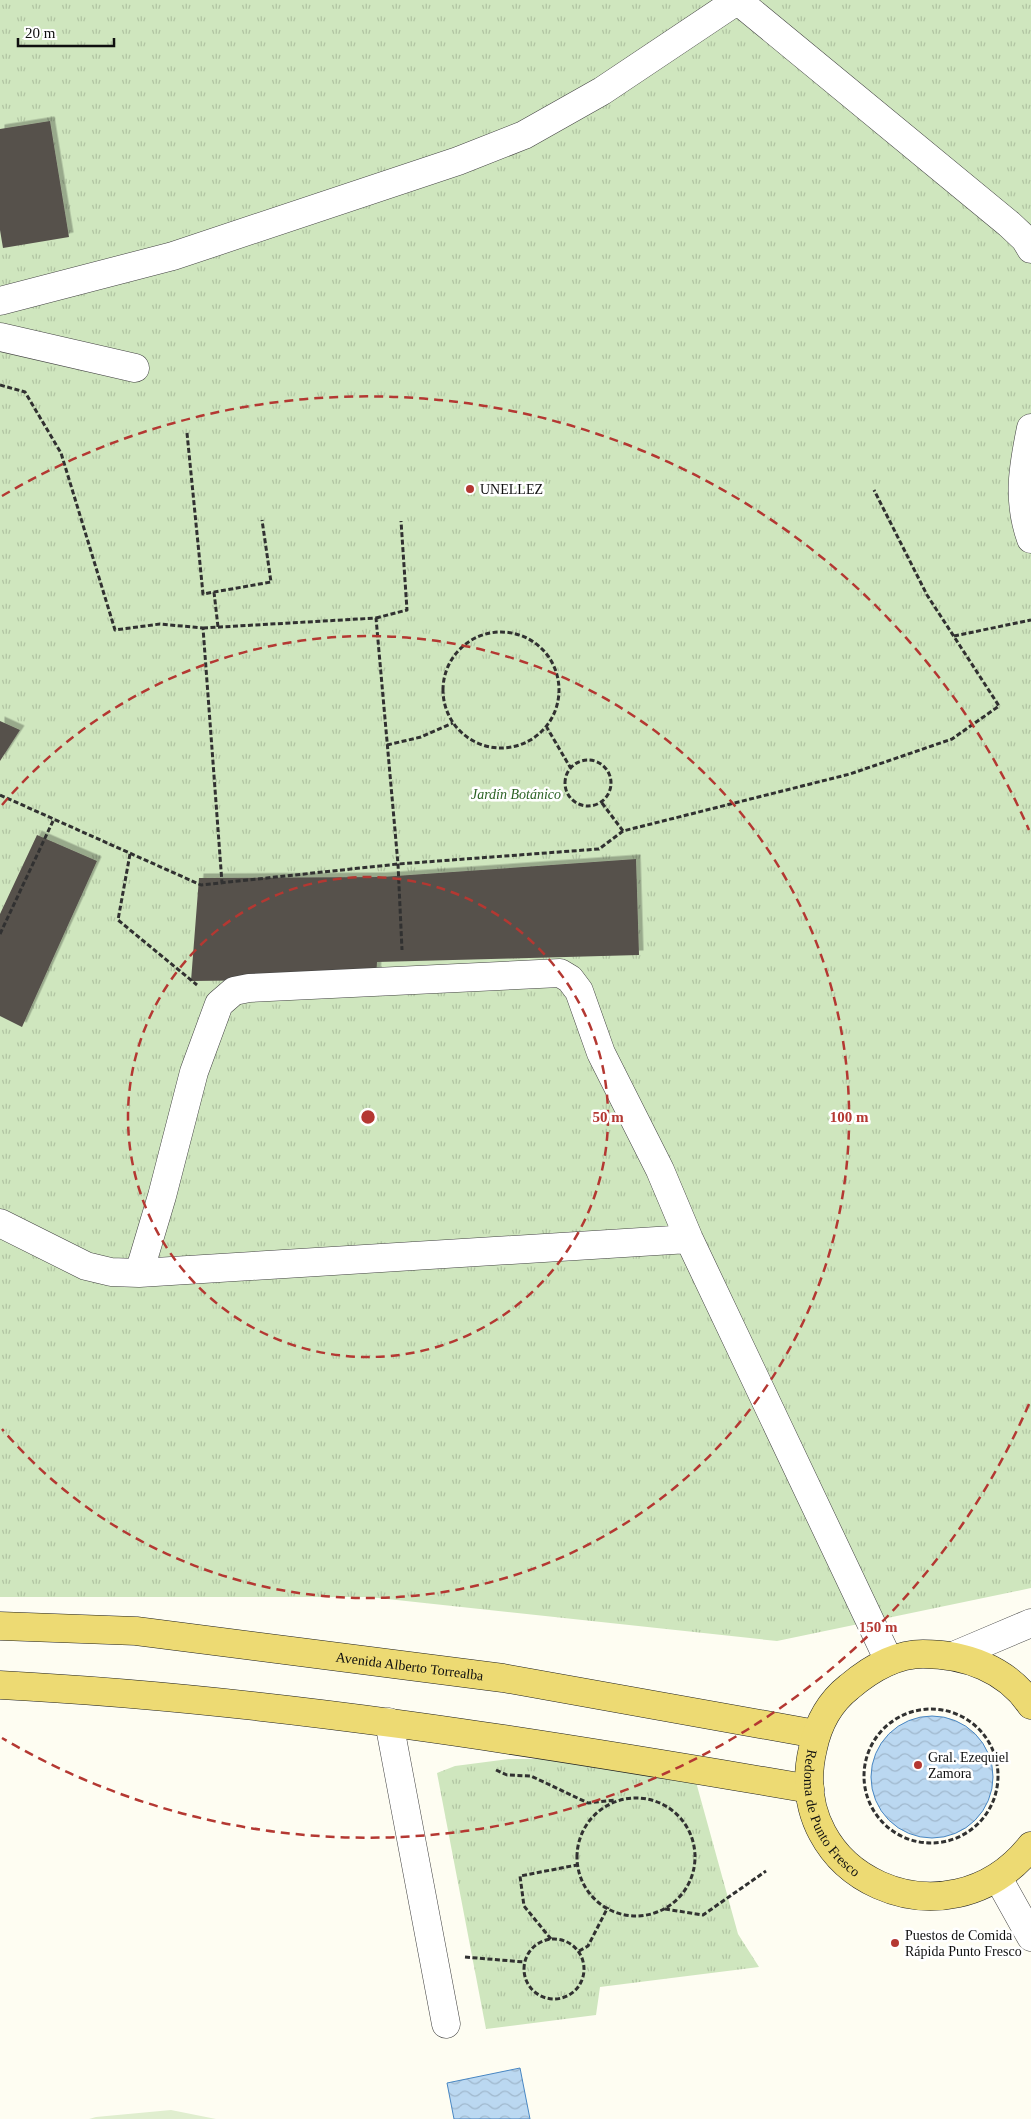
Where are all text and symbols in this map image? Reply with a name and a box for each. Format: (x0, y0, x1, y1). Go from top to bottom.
scale bar (18, 15, 114, 47)
text: 20 m (25, 25, 56, 41)
place label: UNELLEZ (480, 482, 543, 497)
marker: UNELLEZ (464, 483, 476, 495)
park label: Jardín Botánico (471, 787, 561, 802)
centre of rings (359, 1108, 377, 1126)
text: 50 m (592, 1109, 624, 1125)
text: 100 m (830, 1109, 869, 1125)
text: 150 m (859, 1619, 898, 1635)
street label: Avenida Alberto Torrealba (335, 1650, 485, 1684)
street label: Redoma de Punto Fresco (801, 1748, 863, 1880)
place label: Gral. Ezequiel Zamora (928, 1750, 1009, 1781)
marker: Gral. Ezequiel Zamora (912, 1759, 924, 1771)
place label: Puestos de Comida Rápida Punto Fresco (905, 1928, 1022, 1959)
marker: Puestos de Comida Rápida Punto Fresco (889, 1937, 901, 1949)

